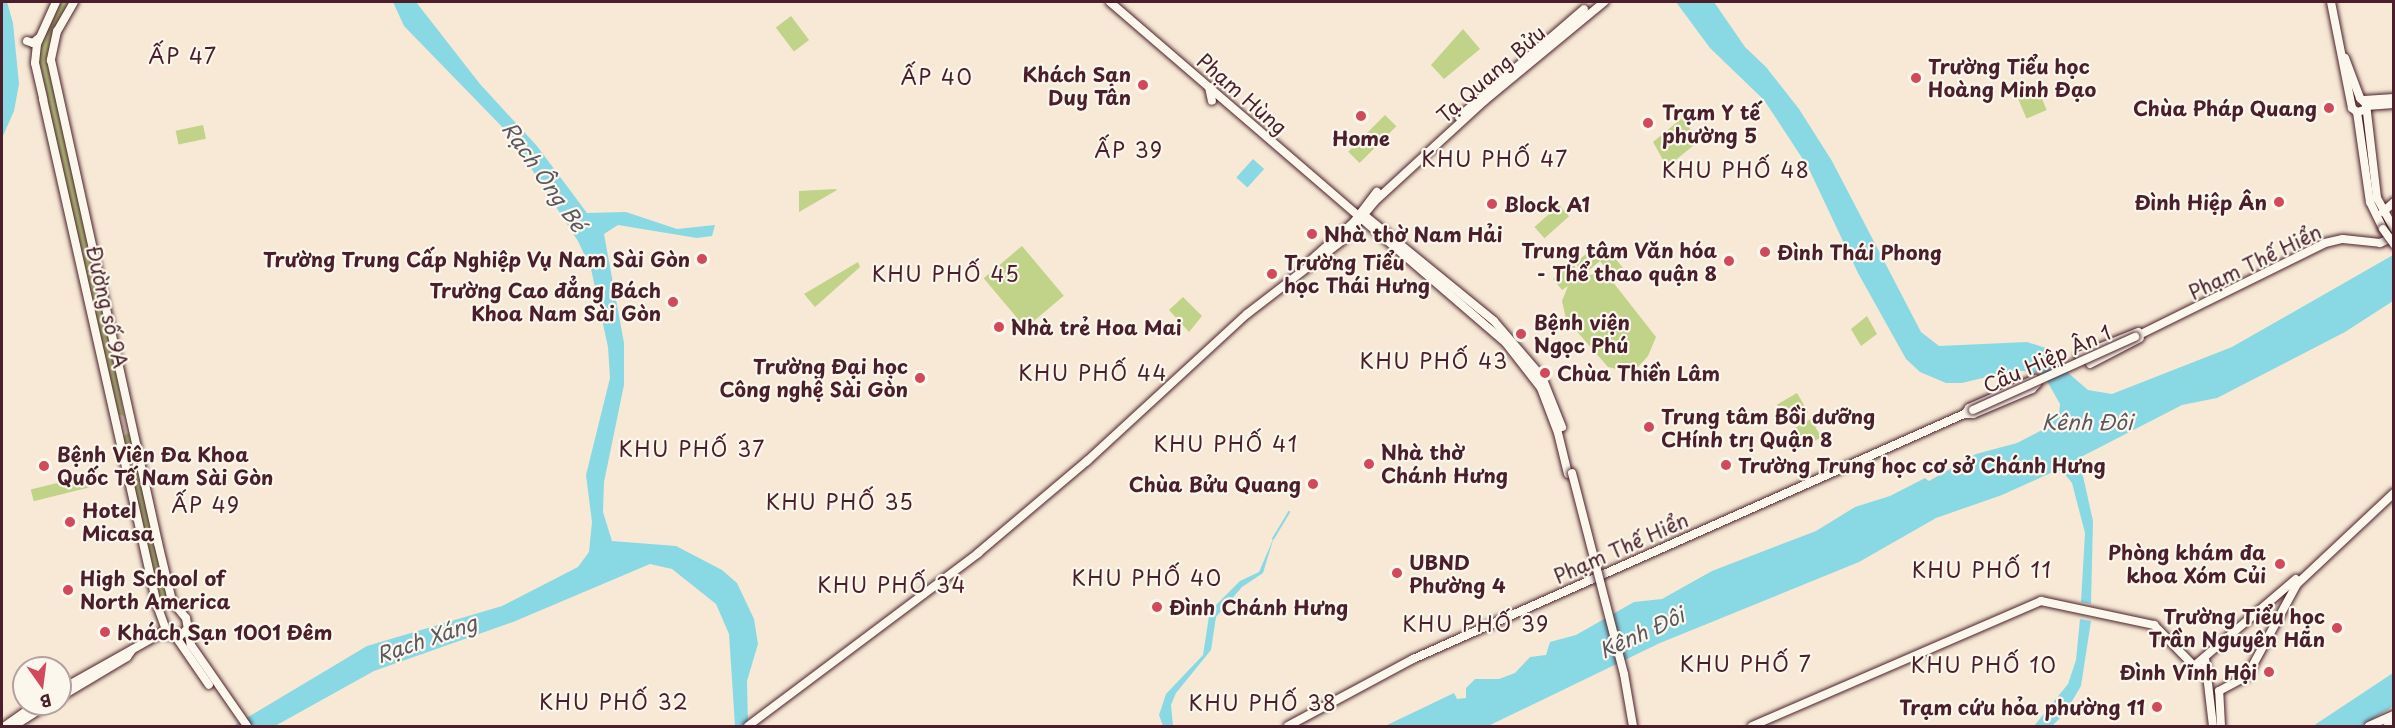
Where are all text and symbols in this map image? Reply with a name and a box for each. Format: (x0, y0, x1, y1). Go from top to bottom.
street label: Tạ Quang Bửu (1431, 20, 1551, 128)
district label: ẤP 47 (149, 42, 217, 68)
street label: Phạm Hùng (1192, 48, 1292, 140)
place label: Trường Tiểu học Hoàng Minh Đạo (1928, 54, 2097, 101)
place label: Khách Sạn Duy Tân (1022, 62, 1131, 109)
district label: ẤP 40 (901, 63, 973, 89)
marker: Trường Tiểu học Hoàng Minh Đạo (1909, 71, 1923, 85)
marker: Khách Sạn Duy Tân (1136, 78, 1150, 92)
place label: Chùa Pháp Quang (2134, 96, 2317, 120)
place label: Trạm Y tế phường 5 (1662, 100, 1761, 147)
marker: Chùa Pháp Quang (2322, 101, 2336, 115)
marker: Home (1354, 109, 1368, 123)
marker: Trạm Y tế phường 5 (1639, 114, 1657, 132)
water label: Rạch Ông Bé (497, 116, 593, 236)
place label: Home (1332, 126, 1390, 150)
district label: ẤP 39 (1094, 136, 1164, 162)
district label: KHU PHỐ 47 (1422, 145, 1568, 171)
district label: KHU PHỐ 48 (1661, 156, 1811, 182)
place label: Đình Hiệp Ân (2133, 190, 2267, 214)
place label: Block A1 (1504, 192, 1590, 216)
marker: Đình Hiệp Ân (2272, 195, 2286, 209)
marker: Block A1 (1485, 197, 1499, 211)
street label: Phạm Thế Hiển (2184, 219, 2326, 305)
place label: Nhà thờ Nam Hải (1324, 222, 1503, 246)
marker: Nhà thờ Nam Hải (1305, 227, 1319, 241)
place label: Trung tâm Văn hóa - Thể thao quận 8 (1521, 238, 1717, 285)
place label: Đình Thái Phong (1777, 240, 1942, 264)
street label: Đường số 9A (81, 244, 133, 370)
marker: Đình Thái Phong (1758, 245, 1772, 259)
place label: Trường Trung Cấp Nghiệp Vụ Nam Sài Gòn (259, 247, 690, 271)
place label: Trường Tiểu học Thái Hưng (1284, 250, 1431, 297)
marker: Trường Trung Cấp Nghiệp Vụ Nam Sài Gòn (695, 252, 709, 266)
marker: Trung tâm Văn hóa - Thể thao quận 8 (1722, 254, 1736, 268)
district label: KHU PHỐ 45 (871, 260, 1021, 286)
marker: Trường Tiểu học Thái Hưng (1265, 267, 1279, 281)
place label: Trường Cao đẳng Bách Khoa Nam Sài Gòn (428, 278, 661, 325)
marker: Trường Cao đẳng Bách Khoa Nam Sài Gòn (666, 295, 680, 309)
place label: Bệnh viện Ngọc Phú (1534, 310, 1630, 357)
place label: Nhà trẻ Hoa Mai (1011, 315, 1182, 339)
marker: Nhà trẻ Hoa Mai (992, 320, 1006, 334)
street label: Cầu Hiệp Ân 1 (1979, 320, 2115, 398)
marker: Bệnh viện Ngọc Phú (1512, 325, 1530, 343)
district label: KHU PHỐ 43 (1359, 347, 1509, 373)
place label: Trường Đại học Công nghệ Sài Gòn (717, 354, 908, 401)
district label: KHU PHỐ 44 (1018, 359, 1168, 385)
place label: Chùa Thiền Lâm (1557, 361, 1721, 385)
marker: Chùa Thiền Lâm (1538, 366, 1552, 380)
marker: Trường Đại học Công nghệ Sài Gòn (913, 371, 927, 385)
place label: Trung tâm Bồi dưỡng CHính trị Quận 8 (1661, 404, 1875, 451)
water label: Kênh Đôi (2041, 408, 2133, 434)
marker: Trung tâm Bồi dưỡng CHính trị Quận 8 (1642, 420, 1656, 434)
district label: KHU PHỐ 41 (1154, 430, 1298, 456)
district label: KHU PHỐ 37 (619, 435, 765, 461)
place label: Nhà thờ Chánh Hưng (1381, 440, 1507, 487)
place label: Bệnh Viện Đa Khoa Quốc Tế Nam Sài Gòn (57, 442, 276, 489)
place label: Trường Trung học cơ sở Chánh Hưng (1738, 453, 2110, 477)
marker: Bệnh Viện Đa Khoa Quốc Tế Nam Sài Gòn (35, 457, 53, 475)
marker: Nhà thờ Chánh Hưng (1362, 457, 1376, 471)
marker: Trường Trung học cơ sở Chánh Hưng (1719, 458, 1733, 472)
place label: Chùa Bửu Quang (1130, 472, 1301, 496)
marker: Chùa Bửu Quang (1306, 477, 1320, 491)
district label: KHU PHỐ 35 (765, 488, 915, 514)
district label: ẤP 49 (171, 491, 241, 517)
place label: Hotel Micasa (82, 498, 154, 545)
street label: Phạm Thế Hiển (1549, 507, 1693, 589)
marker: Hotel Micasa (63, 515, 77, 529)
place label: Phòng khám đa khoa Xóm Củi (2109, 540, 2266, 587)
place label: UBND Phường 4 (1409, 550, 1506, 597)
marker: Phòng khám đa khoa Xóm Củi (2271, 555, 2289, 573)
district label: KHU PHỐ 11 (1912, 556, 2052, 582)
district label: KHU PHỐ 40 (1071, 564, 1223, 590)
place label: High School of North America (80, 566, 232, 613)
marker: UBND Phường 4 (1390, 566, 1404, 580)
district label: KHU PHỐ 34 (817, 571, 967, 597)
marker: High School of North America (61, 583, 75, 597)
place label: Đình Chánh Hưng (1169, 595, 1349, 619)
marker: Đình Chánh Hưng (1150, 600, 1164, 614)
water label: Kênh Đôi (1594, 601, 1688, 663)
place label: Trường Tiểu học Trần Nguyên Hãn (2148, 604, 2325, 651)
water label: Rạch Xáng (372, 609, 480, 667)
district label: KHU PHỐ 39 (1402, 610, 1550, 636)
place label: Khách Sạn 1001 Đêm (117, 620, 332, 644)
marker: Trường Tiểu học Trần Nguyên Hãn (2330, 621, 2344, 635)
marker: Khách Sạn 1001 Đêm (98, 625, 112, 639)
district label: KHU PHỐ 7 (1680, 650, 1812, 676)
district label: KHU PHỐ 10 (1910, 651, 2058, 677)
north arrow (12, 656, 72, 716)
place label: Đình Vĩnh Hội (2118, 660, 2257, 684)
marker: Đình Vĩnh Hội (2262, 665, 2276, 679)
district label: KHU PHỐ 32 (539, 688, 689, 714)
text: B (38, 689, 54, 714)
district label: KHU PHỐ 38 (1188, 689, 1338, 715)
place label: Trạm cứu hỏa phường 11 (1897, 695, 2145, 719)
marker: Trạm cứu hỏa phường 11 (2150, 700, 2164, 714)

